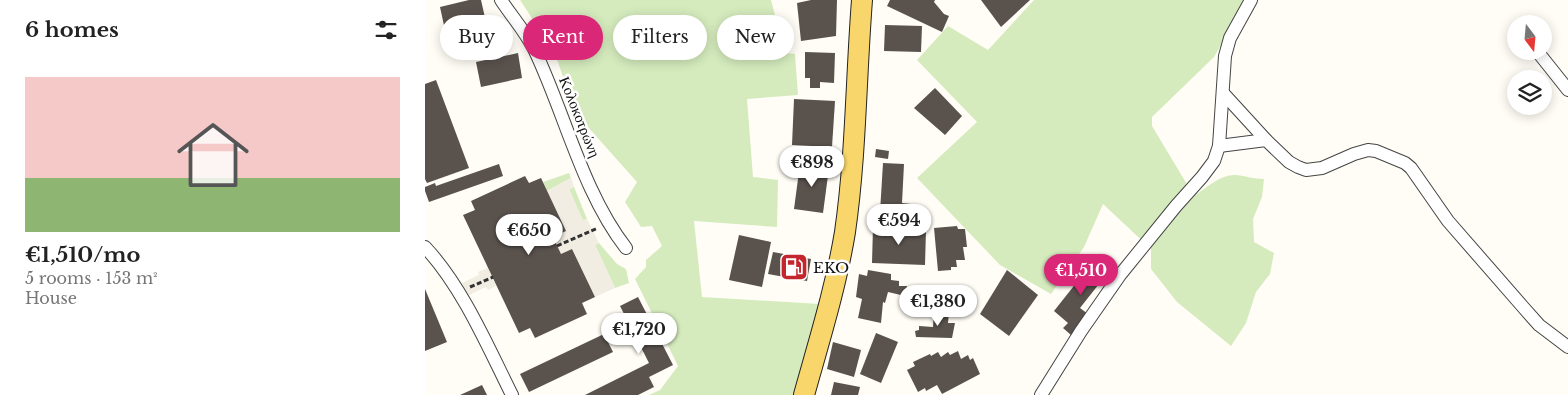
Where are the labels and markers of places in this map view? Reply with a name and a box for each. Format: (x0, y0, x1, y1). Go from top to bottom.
pin: €898 (782, 146, 842, 188)
pin: €594 (869, 204, 929, 246)
pin: €650 (499, 214, 559, 256)
fuel station icon: EKO (779, 252, 809, 282)
pin: €1,510 (1040, 254, 1122, 296)
place label: EKO (813, 258, 849, 277)
pin: €1,380 (897, 284, 979, 327)
pin: €1,720 (598, 312, 680, 355)

